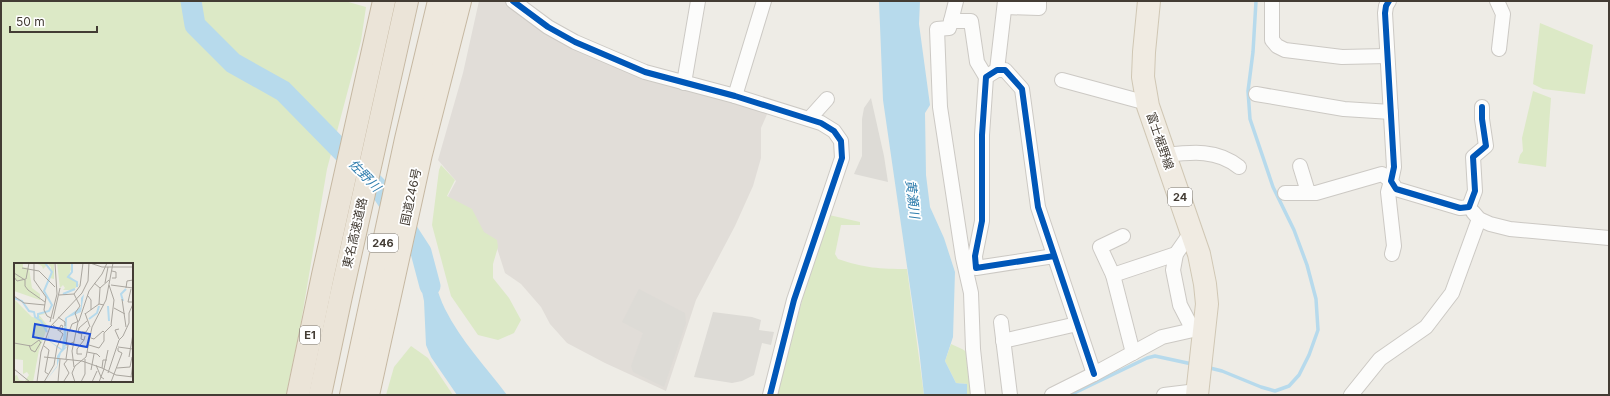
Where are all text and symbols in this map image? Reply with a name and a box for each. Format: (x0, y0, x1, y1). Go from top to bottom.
scale bar (10, 8, 97, 34)
text: 50 m (16, 14, 45, 29)
street label: 富士裾野線 (1144, 110, 1177, 172)
water label: 佐野川 (346, 155, 386, 196)
street label: 国道246号 (397, 167, 424, 227)
water label: 黄瀬川 (903, 179, 924, 221)
road number: 24 (1168, 188, 1192, 206)
street label: 東名高速道路 (339, 196, 370, 270)
road number: 246 (368, 234, 398, 252)
inset map (14, 263, 133, 382)
road number: E1 (300, 326, 320, 344)

